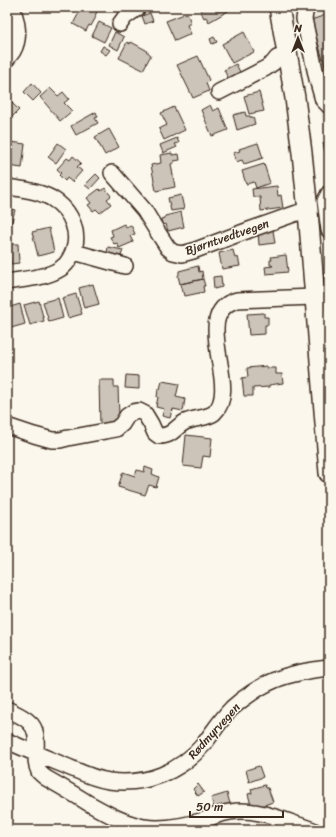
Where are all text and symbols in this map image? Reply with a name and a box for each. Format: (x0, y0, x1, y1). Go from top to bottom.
north arrow (278, 18, 318, 58)
text: N (293, 19, 302, 38)
street label: Bjørntvedtvegen (182, 212, 273, 262)
street label: Rødmyrvegen (182, 697, 246, 765)
scale bar (190, 793, 283, 819)
text: 50 m (196, 796, 223, 818)

